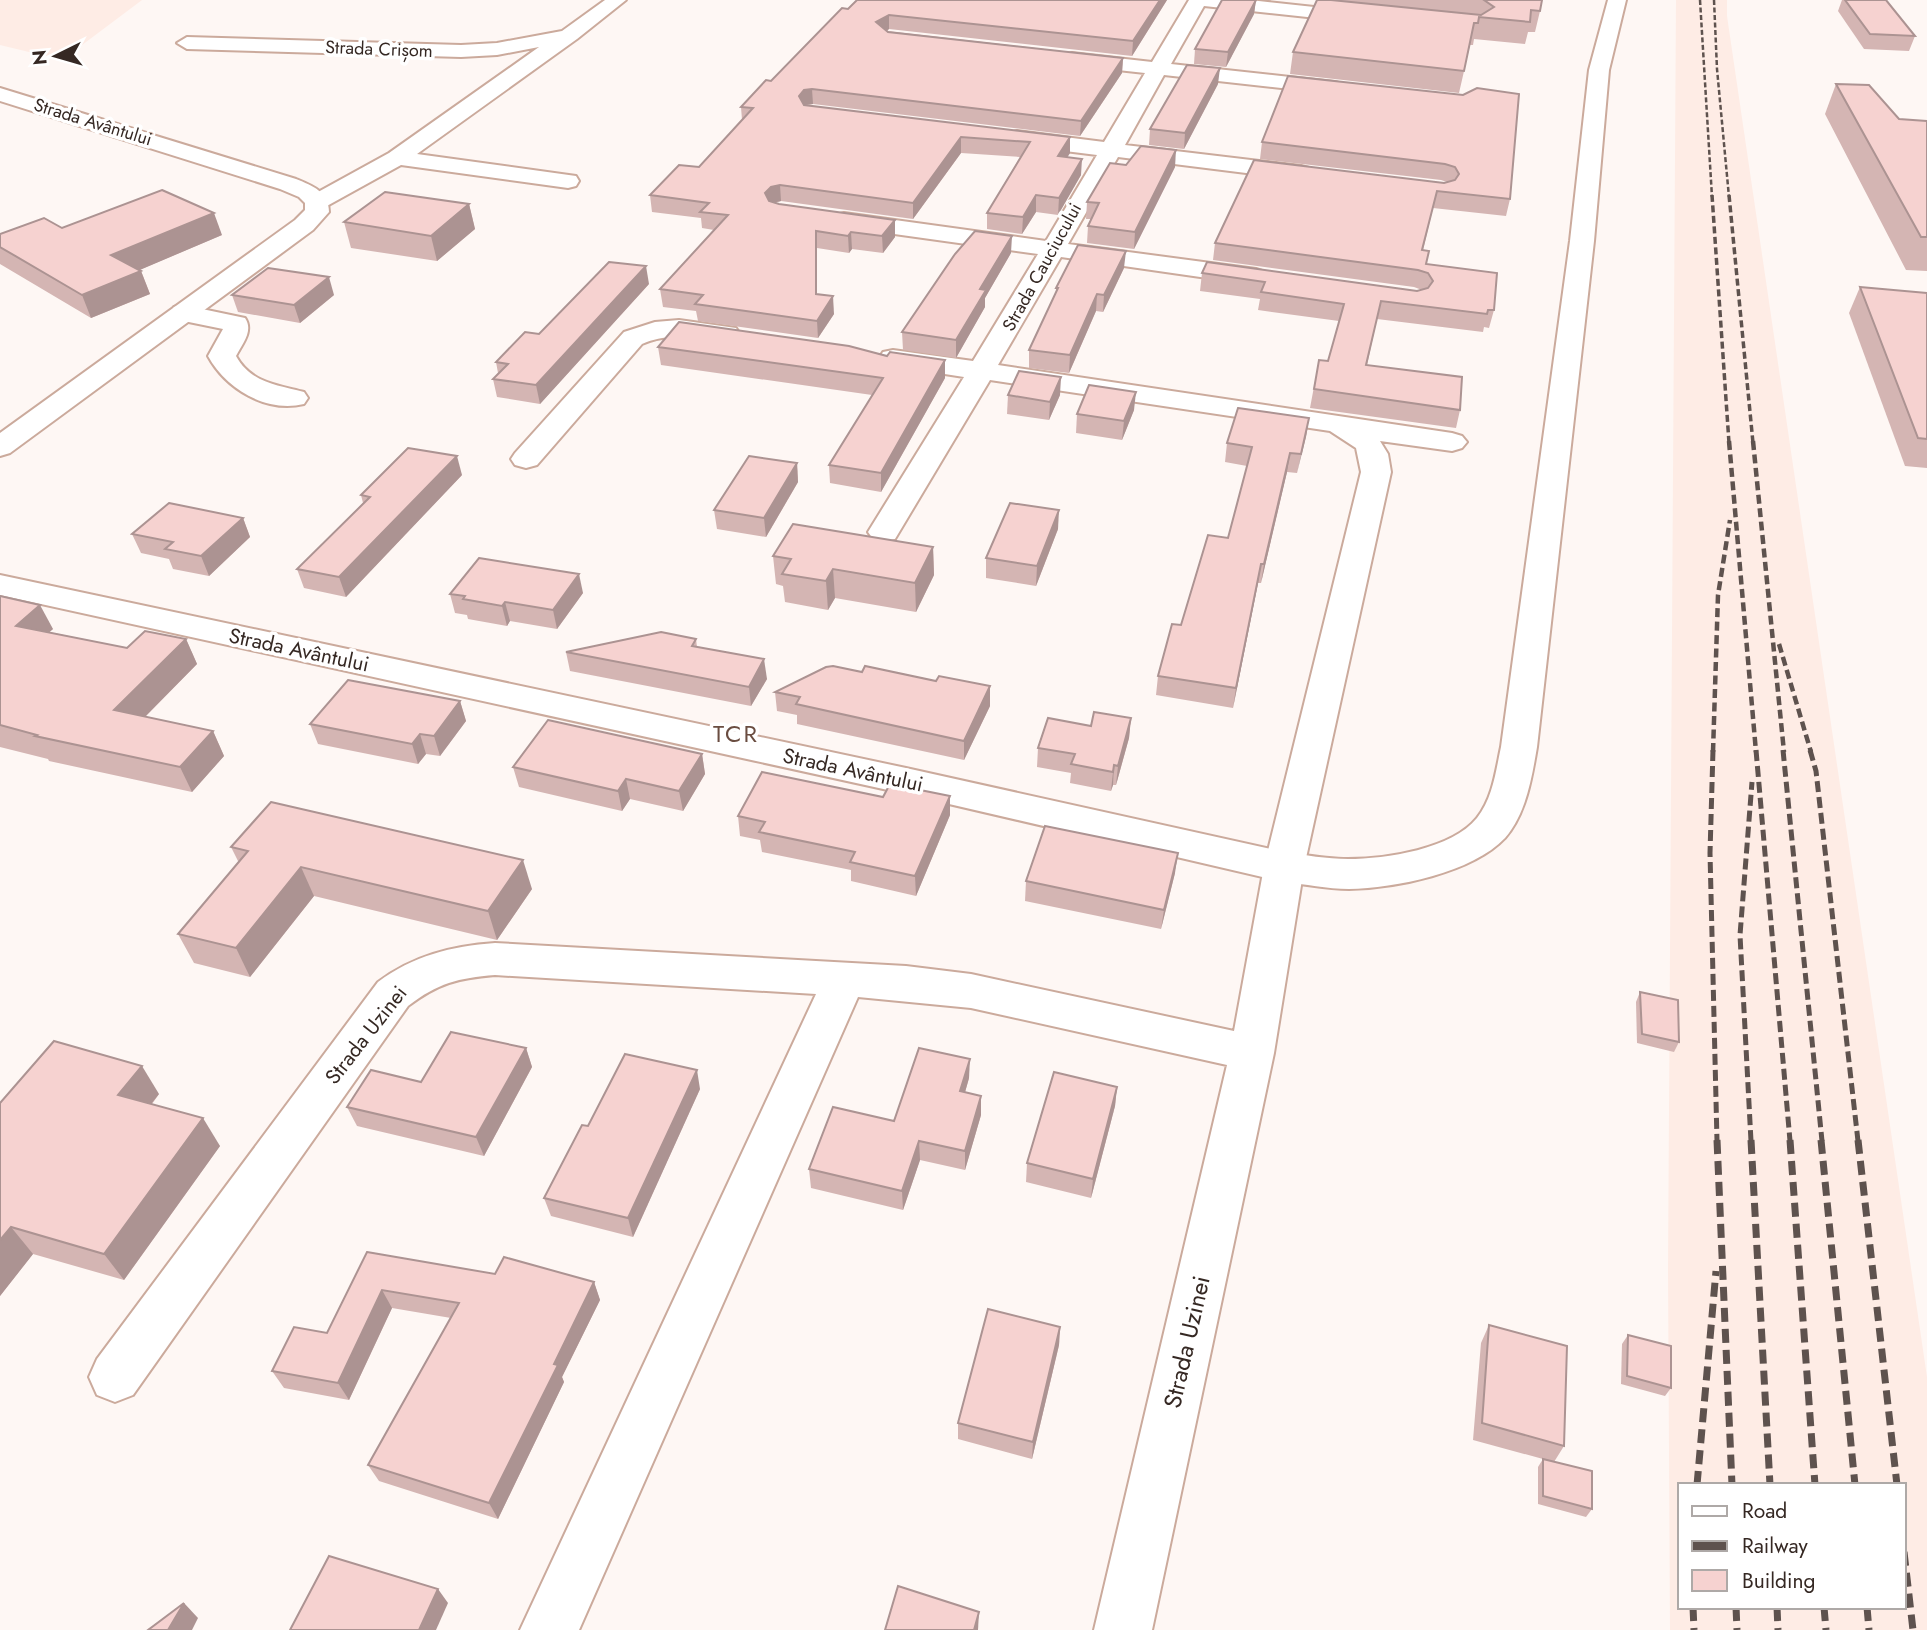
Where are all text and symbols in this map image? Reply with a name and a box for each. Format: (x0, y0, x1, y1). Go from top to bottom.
north arrow (21, 21, 91, 91)
street label: Strada Crișom (325, 34, 433, 64)
text: N (25, 49, 54, 66)
street label: Strada Avântului (31, 92, 155, 152)
street label: Strada Cauciucului (996, 198, 1088, 336)
street label: Strada Avântului (226, 620, 372, 680)
district label: TCR (713, 716, 759, 751)
street label: Strada Avântului (780, 740, 926, 800)
street label: Strada Uzinei (318, 979, 414, 1091)
street label: Strada Uzinei (1154, 1272, 1219, 1411)
legend (1678, 1483, 1906, 1609)
text: Road (1742, 1496, 1787, 1526)
text: Railway (1742, 1531, 1808, 1561)
text: Building (1742, 1566, 1815, 1596)

